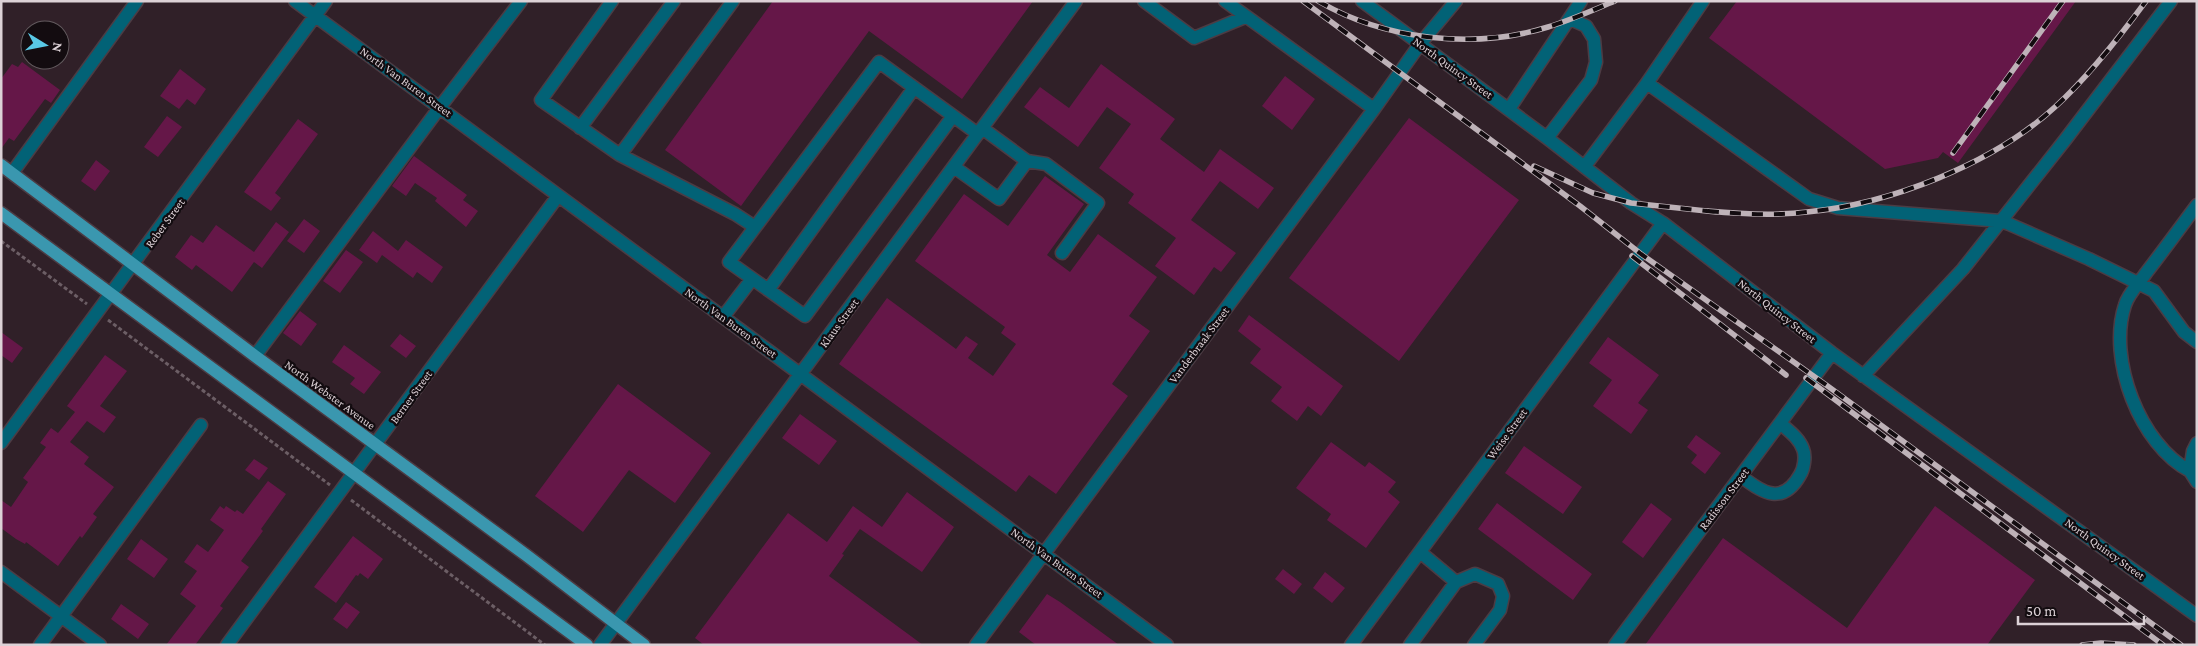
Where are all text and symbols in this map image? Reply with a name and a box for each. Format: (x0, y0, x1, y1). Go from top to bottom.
north arrow (20, 20, 70, 70)
street label: North Quincy Street (1410, 34, 1497, 102)
text: N (49, 41, 67, 54)
street label: North Van Buren Street (357, 44, 456, 121)
street label: Reber Street (142, 195, 188, 250)
street label: North Quincy Street (1735, 276, 1820, 347)
street label: North Van Buren Street (682, 285, 781, 362)
street label: Klaus Street (817, 295, 862, 350)
street label: Vanderbraak Street (1166, 303, 1233, 386)
street label: North Webster Avenue (282, 358, 378, 432)
street label: Berner Street (387, 367, 436, 426)
street label: Weise Street (1484, 405, 1531, 462)
street label: Radisson Street (1696, 465, 1752, 533)
street label: North Quincy Street (2062, 515, 2149, 583)
street label: North Van Buren Street (1008, 525, 1107, 602)
scale bar (2018, 594, 2144, 626)
text: 50 m (2026, 603, 2056, 619)

